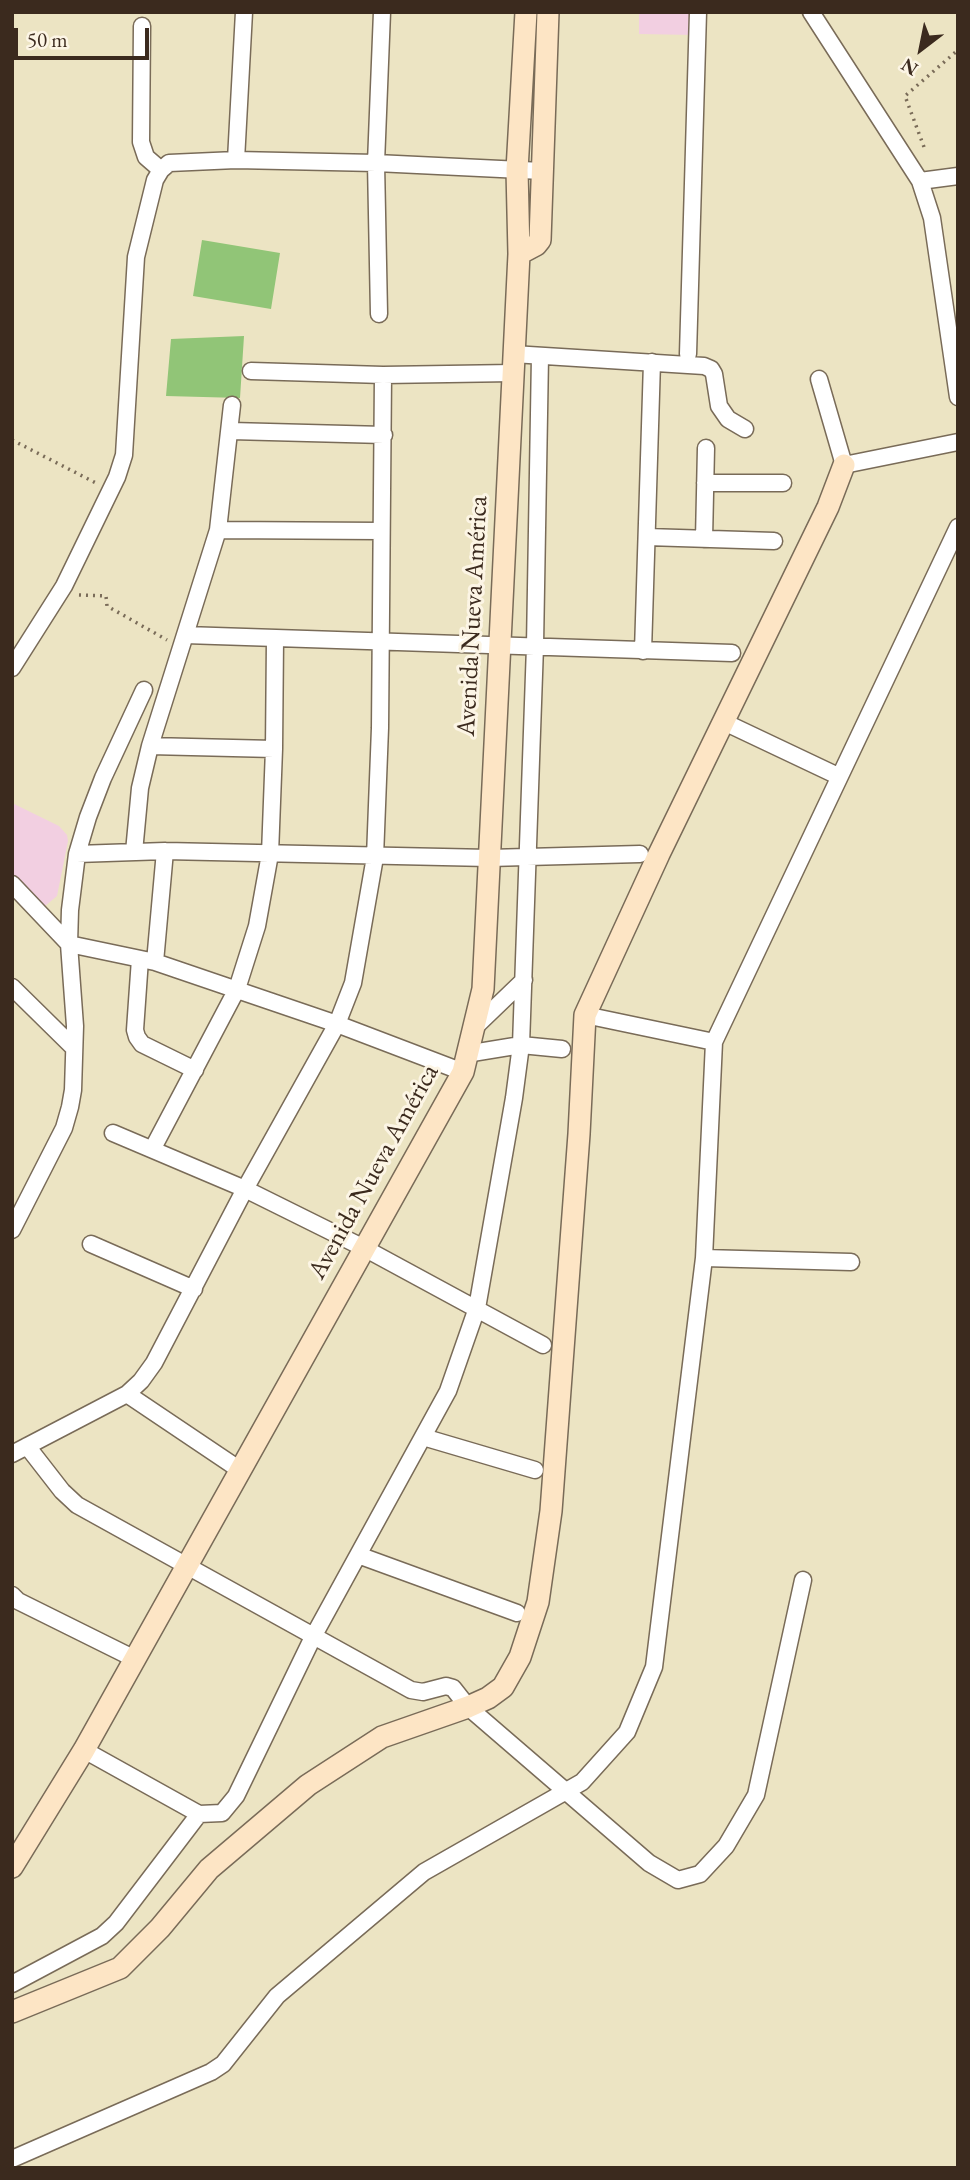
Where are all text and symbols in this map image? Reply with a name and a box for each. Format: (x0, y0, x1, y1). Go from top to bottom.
scale bar (18, 14, 152, 58)
north arrow (886, 14, 956, 84)
text: 50 m (27, 26, 68, 53)
text: N (896, 53, 923, 82)
street label: Avenida Nueva América (451, 495, 495, 737)
street label: Avenida Nueva América (302, 1059, 446, 1285)

